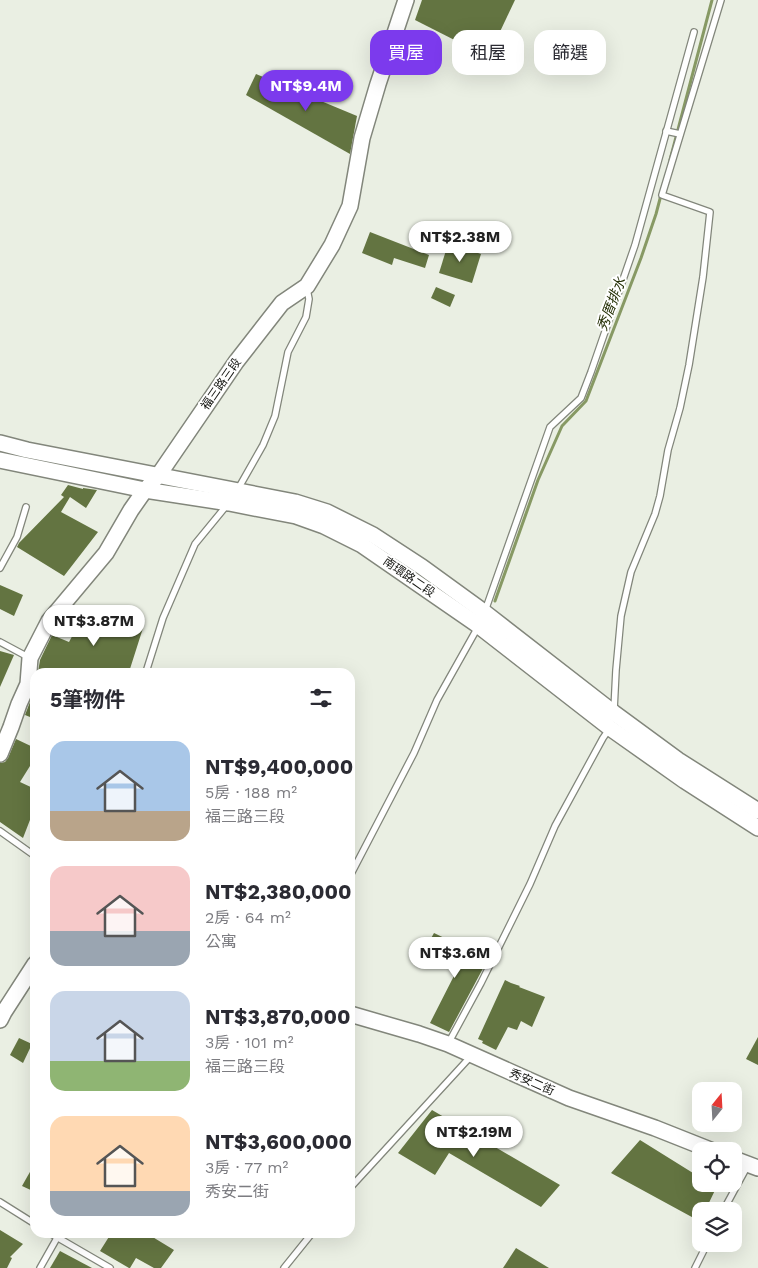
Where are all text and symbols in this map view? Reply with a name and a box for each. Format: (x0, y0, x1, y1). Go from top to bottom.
chip: 買屋 (370, 30, 442, 75)
chip: 租屋 (452, 30, 524, 75)
chip: 篩選 (534, 30, 606, 75)
pin: NT$9.4M (260, 70, 352, 112)
text: NT$9.4M (270, 76, 342, 95)
pin: NT$2.38M (408, 220, 512, 263)
text: NT$2.38M (420, 227, 500, 246)
water label: 秀厝排水 (593, 274, 629, 333)
street label: 福三路三段 (198, 355, 244, 413)
street label: 南環路二段 (380, 554, 438, 600)
pin: NT$3.87M (42, 604, 146, 647)
text: NT$3.87M (54, 611, 134, 630)
icon: filters (307, 684, 335, 712)
text: 5筆物件 (50, 687, 125, 712)
text: NT$9,400,000 (205, 754, 353, 779)
icon: home (90, 761, 150, 821)
text: 5房 · 188 m² (205, 783, 297, 802)
text: 福三路三段 (205, 807, 285, 826)
text: NT$2,380,000 (205, 879, 352, 904)
icon: home (90, 886, 150, 946)
text: 2房 · 64 m² (205, 908, 291, 927)
text: 公寓 (205, 932, 237, 951)
pin: NT$3.6M (409, 936, 501, 979)
text: NT$3.6M (420, 943, 490, 962)
text: NT$3,870,000 (205, 1004, 350, 1029)
icon: home (90, 1011, 150, 1071)
text: 3房 · 101 m² (205, 1033, 294, 1052)
text: 福三路三段 (205, 1057, 285, 1076)
street label: 秀安二街 (507, 1066, 557, 1098)
north arrow (692, 1082, 742, 1132)
map controls (692, 1082, 742, 1252)
pin: NT$2.19M (422, 1116, 526, 1158)
text: NT$2.19M (436, 1122, 512, 1141)
text: NT$3,600,000 (205, 1129, 352, 1154)
icon: home (90, 1136, 150, 1196)
button: locate (692, 1142, 742, 1192)
text: 3房 · 77 m² (205, 1158, 288, 1177)
text: 秀安二街 (205, 1182, 269, 1201)
button: layers (692, 1202, 742, 1252)

